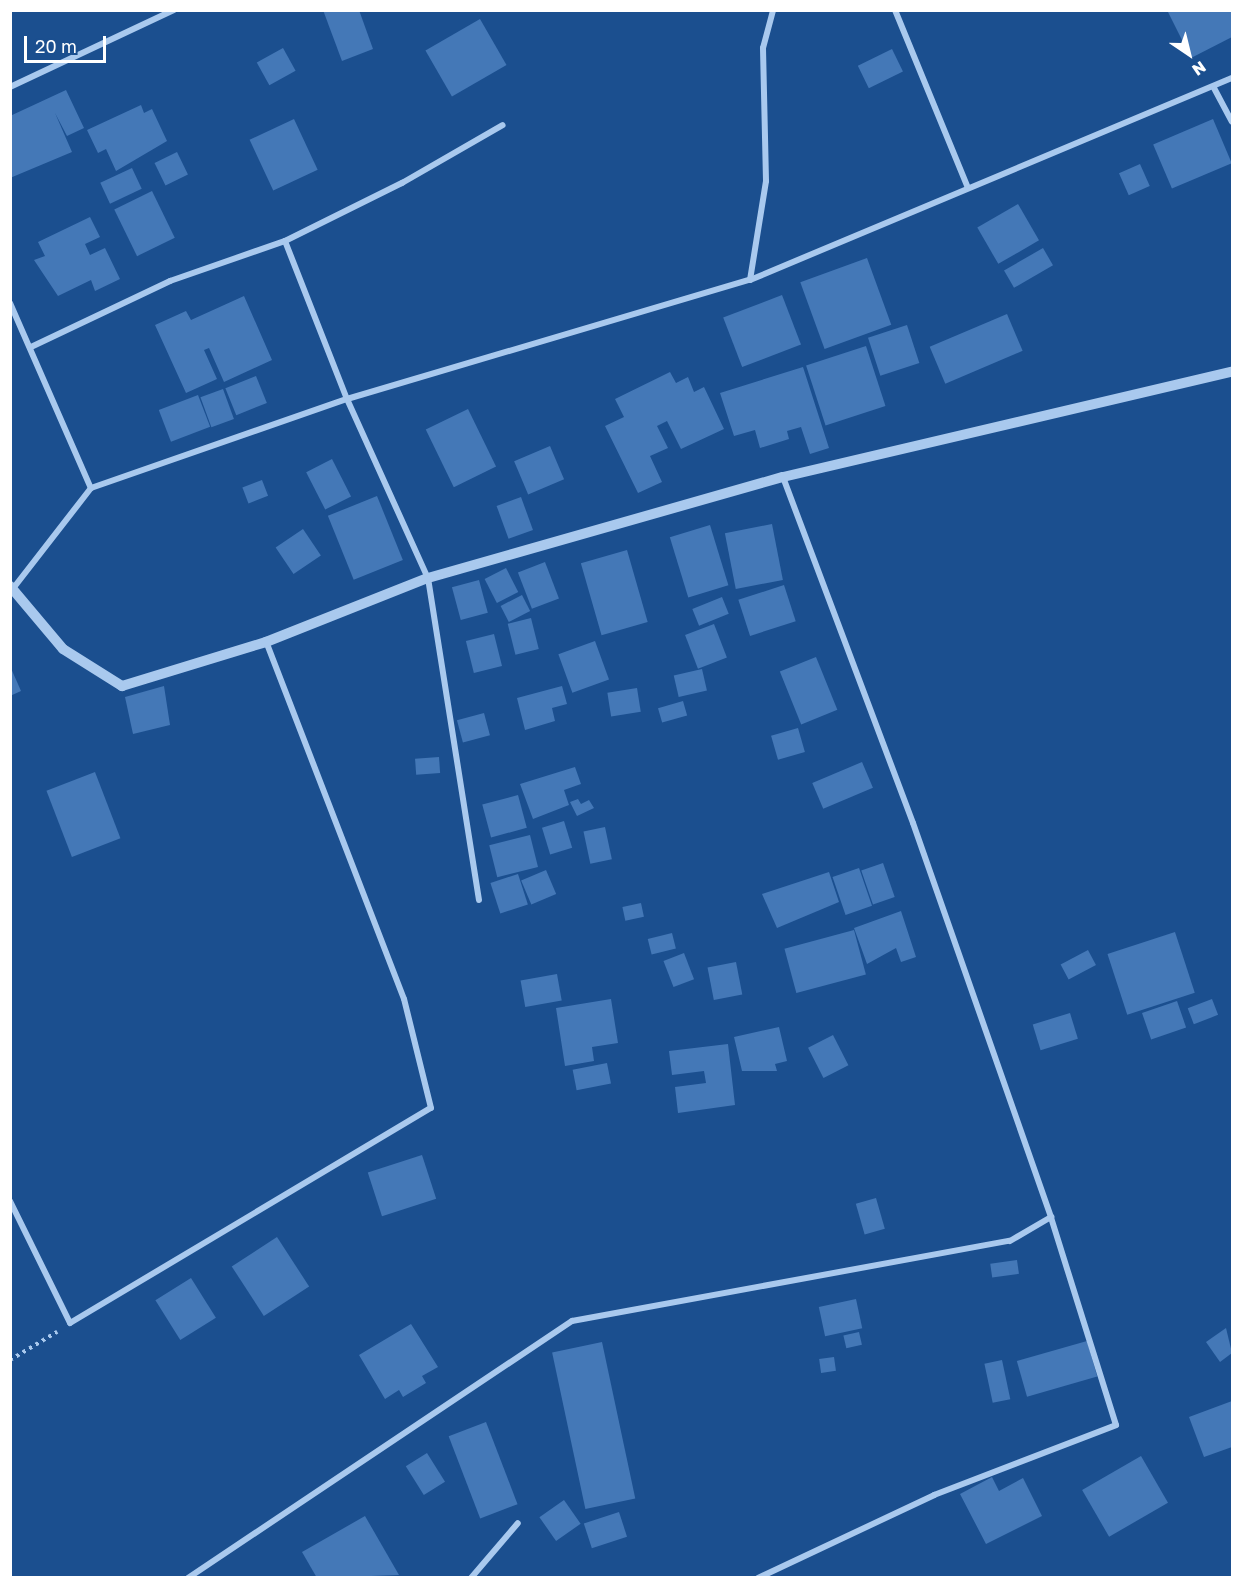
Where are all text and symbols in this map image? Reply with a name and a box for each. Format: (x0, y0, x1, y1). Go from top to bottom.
scale bar (27, 24, 110, 62)
north arrow (1159, 24, 1219, 84)
text: 20 m (35, 35, 77, 57)
text: N (1189, 57, 1210, 80)

